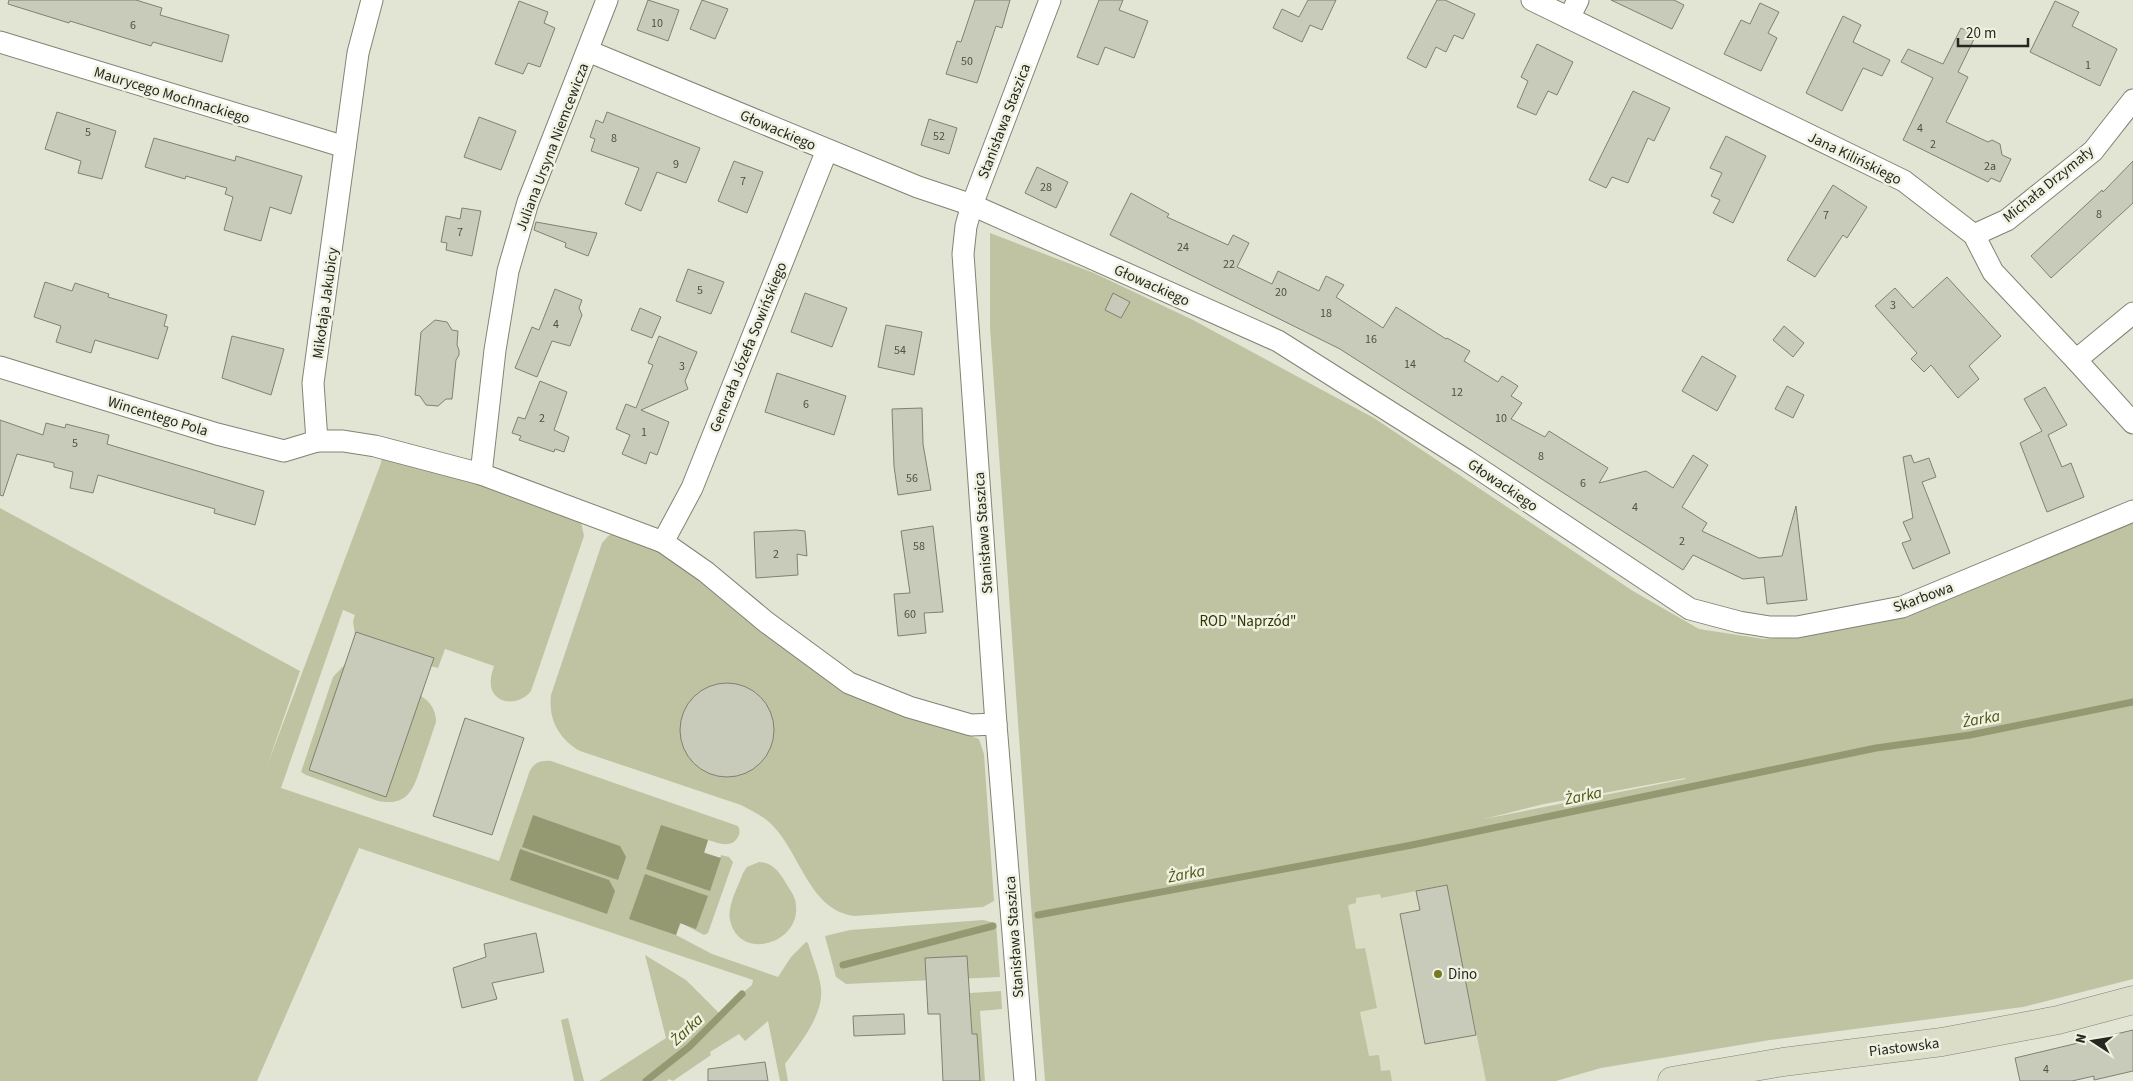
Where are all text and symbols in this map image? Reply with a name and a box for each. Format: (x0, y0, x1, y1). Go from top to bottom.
house number: 10 (651, 15, 663, 32)
scale bar (1958, 15, 2028, 47)
house number: 6 (130, 17, 136, 34)
text: 20 m (1966, 23, 1996, 44)
house number: 50 (961, 53, 973, 70)
house number: 1 (2085, 57, 2091, 74)
street label: Juliana Ursyna Niemcewicza (511, 60, 594, 234)
street label: Stanisława Staszica (973, 60, 1036, 182)
street label: Maurycego Mochnackiego (91, 62, 252, 129)
street label: Głowackiego (737, 105, 819, 156)
house number: 4 (1917, 120, 1923, 137)
house number: 5 (85, 124, 91, 141)
street label: Jana Kilińskiego (1804, 127, 1905, 190)
house number: 52 (933, 128, 945, 145)
house number: 8 (611, 130, 617, 147)
house number: 2 (1930, 136, 1936, 153)
street label: Michała Drzymały (1998, 141, 2098, 228)
house number: 9 (673, 156, 679, 173)
house number: 2a (1984, 158, 1996, 175)
house number: 7 (740, 173, 746, 190)
house number: 28 (1040, 179, 1052, 196)
house number: 8 (2096, 206, 2102, 223)
house number: 7 (1823, 207, 1829, 224)
house number: 7 (457, 224, 463, 241)
house number: 24 (1177, 239, 1189, 256)
street label: Mikołaja Jakubicy (307, 246, 344, 360)
house number: 22 (1223, 256, 1235, 273)
street label: Generała Józefa Sowińskiego (705, 259, 792, 436)
street label: Głowackiego (1111, 259, 1193, 311)
house number: 5 (697, 282, 703, 299)
house number: 20 (1275, 284, 1287, 301)
house number: 3 (1890, 297, 1896, 314)
house number: 18 (1320, 305, 1332, 322)
house number: 4 (553, 316, 559, 333)
house number: 16 (1365, 331, 1377, 348)
house number: 54 (894, 342, 906, 359)
house number: 14 (1404, 356, 1416, 373)
house number: 3 (679, 358, 685, 375)
house number: 12 (1451, 384, 1463, 401)
street label: Wincentego Pola (105, 391, 211, 442)
house number: 6 (803, 396, 809, 413)
house number: 2 (539, 410, 545, 427)
house number: 10 (1495, 410, 1507, 427)
house number: 1 (641, 424, 647, 441)
house number: 5 (72, 435, 78, 452)
house number: 8 (1538, 448, 1544, 465)
street label: Głowackiego (1463, 454, 1542, 517)
house number: 56 (906, 470, 918, 487)
street label: Stanisława Staszica (969, 471, 998, 595)
house number: 6 (1580, 475, 1586, 492)
house number: 4 (1632, 499, 1638, 516)
house number: 2 (1679, 533, 1685, 550)
house number: 58 (913, 538, 925, 555)
house number: 2 (773, 546, 779, 563)
street label: Skarbowa (1890, 577, 1956, 618)
house number: 60 (904, 606, 916, 623)
park label: ROD "Naprzód" (1200, 611, 1296, 632)
water label: Żarka (1960, 705, 2002, 733)
water label: Żarka (1561, 781, 1604, 811)
water label: Żarka (1165, 860, 1207, 889)
street label: Stanisława Staszica (1000, 875, 1029, 999)
place label: Dino (1448, 964, 1477, 985)
marker: Dino (1432, 968, 1444, 980)
water label: Żarka (665, 1009, 708, 1051)
north arrow (2068, 1016, 2118, 1066)
text: N (2071, 1032, 2092, 1045)
street label: Piastowska (1868, 1033, 1940, 1062)
house number: 4 (2043, 1061, 2049, 1078)

